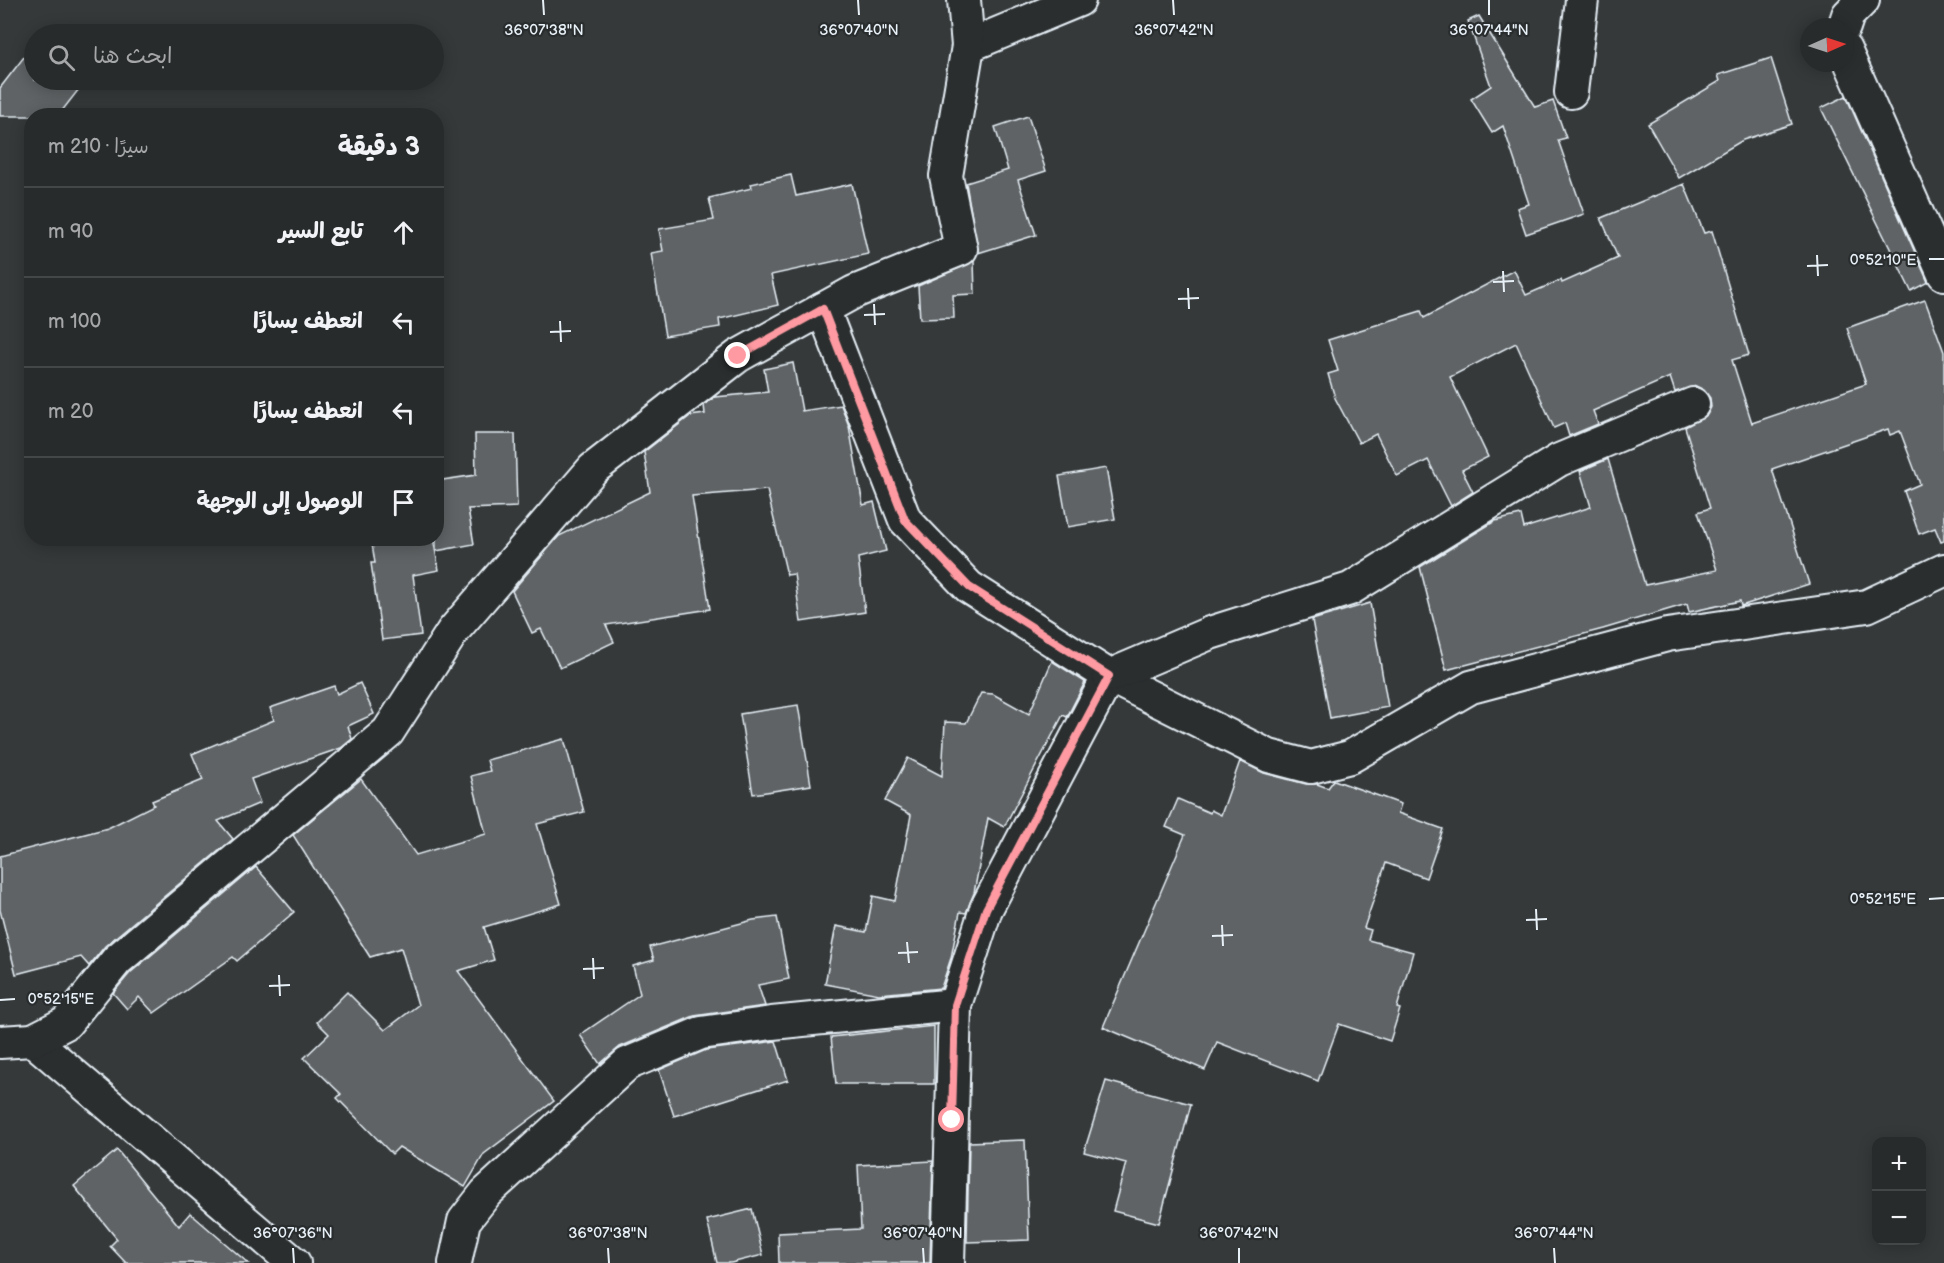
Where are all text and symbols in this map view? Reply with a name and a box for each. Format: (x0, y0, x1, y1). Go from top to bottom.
north arrow (1800, 18, 1854, 72)
text: 36°07'38"N (504, 21, 584, 40)
text: 36°07'40"N (819, 21, 899, 40)
text: 36°07'42"N (1134, 21, 1214, 40)
text: 36°07'44"N (1449, 21, 1529, 40)
search box (24, 24, 444, 90)
icon: search (45, 41, 78, 74)
text: ابحث هنا (93, 43, 173, 70)
text: 3 دقيقة (338, 132, 420, 163)
text: سيرًا · 210 m (48, 135, 149, 159)
icon: ahead (387, 216, 420, 249)
text: تابع السير (279, 218, 363, 245)
text: 90 m (48, 220, 93, 244)
text: 0°52'10"E (1850, 251, 1916, 270)
icon: left (387, 306, 420, 339)
text: انعطف يسارًا (253, 308, 363, 335)
text: 100 m (48, 310, 101, 334)
route end (724, 342, 750, 368)
icon: left (387, 396, 420, 429)
text: انعطف يسارًا (253, 398, 363, 425)
text: 20 m (48, 400, 94, 424)
icon: arrive (387, 486, 420, 519)
text: الوصول إلى الوجهة (196, 488, 363, 515)
text: 0°52'15"E (1850, 890, 1916, 909)
text: 0°52'15"E (28, 990, 94, 1009)
route start (938, 1106, 964, 1132)
map controls (1872, 1137, 1926, 1245)
button: + (1872, 1137, 1926, 1191)
button: − (1872, 1191, 1926, 1245)
text: 36°07'36"N (253, 1224, 333, 1243)
text: 36°07'38"N (568, 1224, 648, 1243)
text: 36°07'40"N (883, 1224, 963, 1243)
text: 36°07'42"N (1199, 1224, 1279, 1243)
text: 36°07'44"N (1514, 1224, 1594, 1243)

